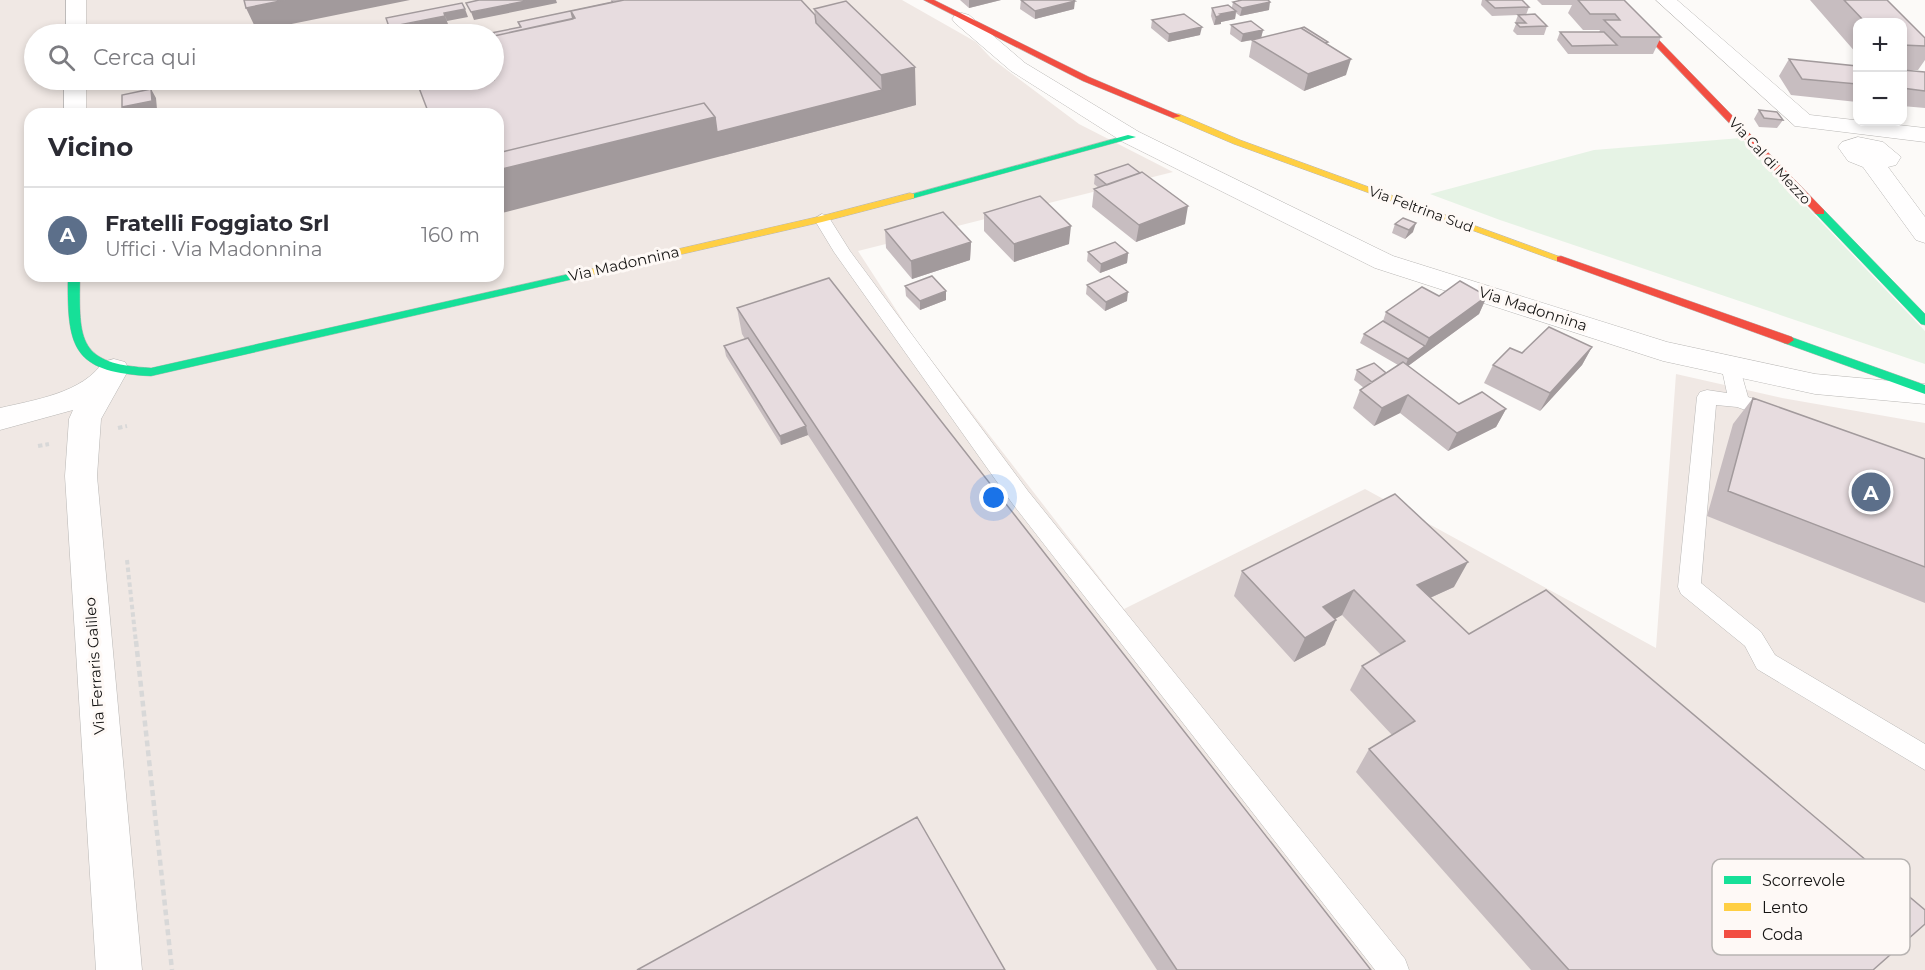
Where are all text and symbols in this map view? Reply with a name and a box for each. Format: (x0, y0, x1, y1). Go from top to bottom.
map controls (1853, 18, 1907, 126)
button: + (1853, 18, 1907, 72)
search box (24, 24, 504, 90)
icon: search (45, 41, 78, 74)
text: Cerca qui (93, 44, 197, 71)
button: − (1853, 72, 1907, 126)
street label: Via Cal di Mezzo (1725, 114, 1815, 208)
text: Vicino (48, 131, 133, 163)
street label: Via Feltrina Sud (1366, 182, 1476, 236)
text: Fratelli Foggiato Srl (105, 210, 329, 237)
text: A (60, 223, 75, 247)
text: 160 m (421, 223, 480, 247)
text: Uffici · Via Madonnina (105, 237, 323, 261)
street label: Via Madonnina (567, 242, 681, 285)
street label: Via Madonnina (1476, 282, 1590, 335)
pin: A (1852, 470, 1890, 514)
your location (979, 483, 1008, 512)
street label: Via Ferraris Galileo (80, 597, 109, 735)
legend (1712, 859, 1910, 955)
text: Scorrevole (1762, 871, 1845, 890)
text: Lento (1762, 898, 1808, 917)
text: Coda (1762, 925, 1803, 944)

